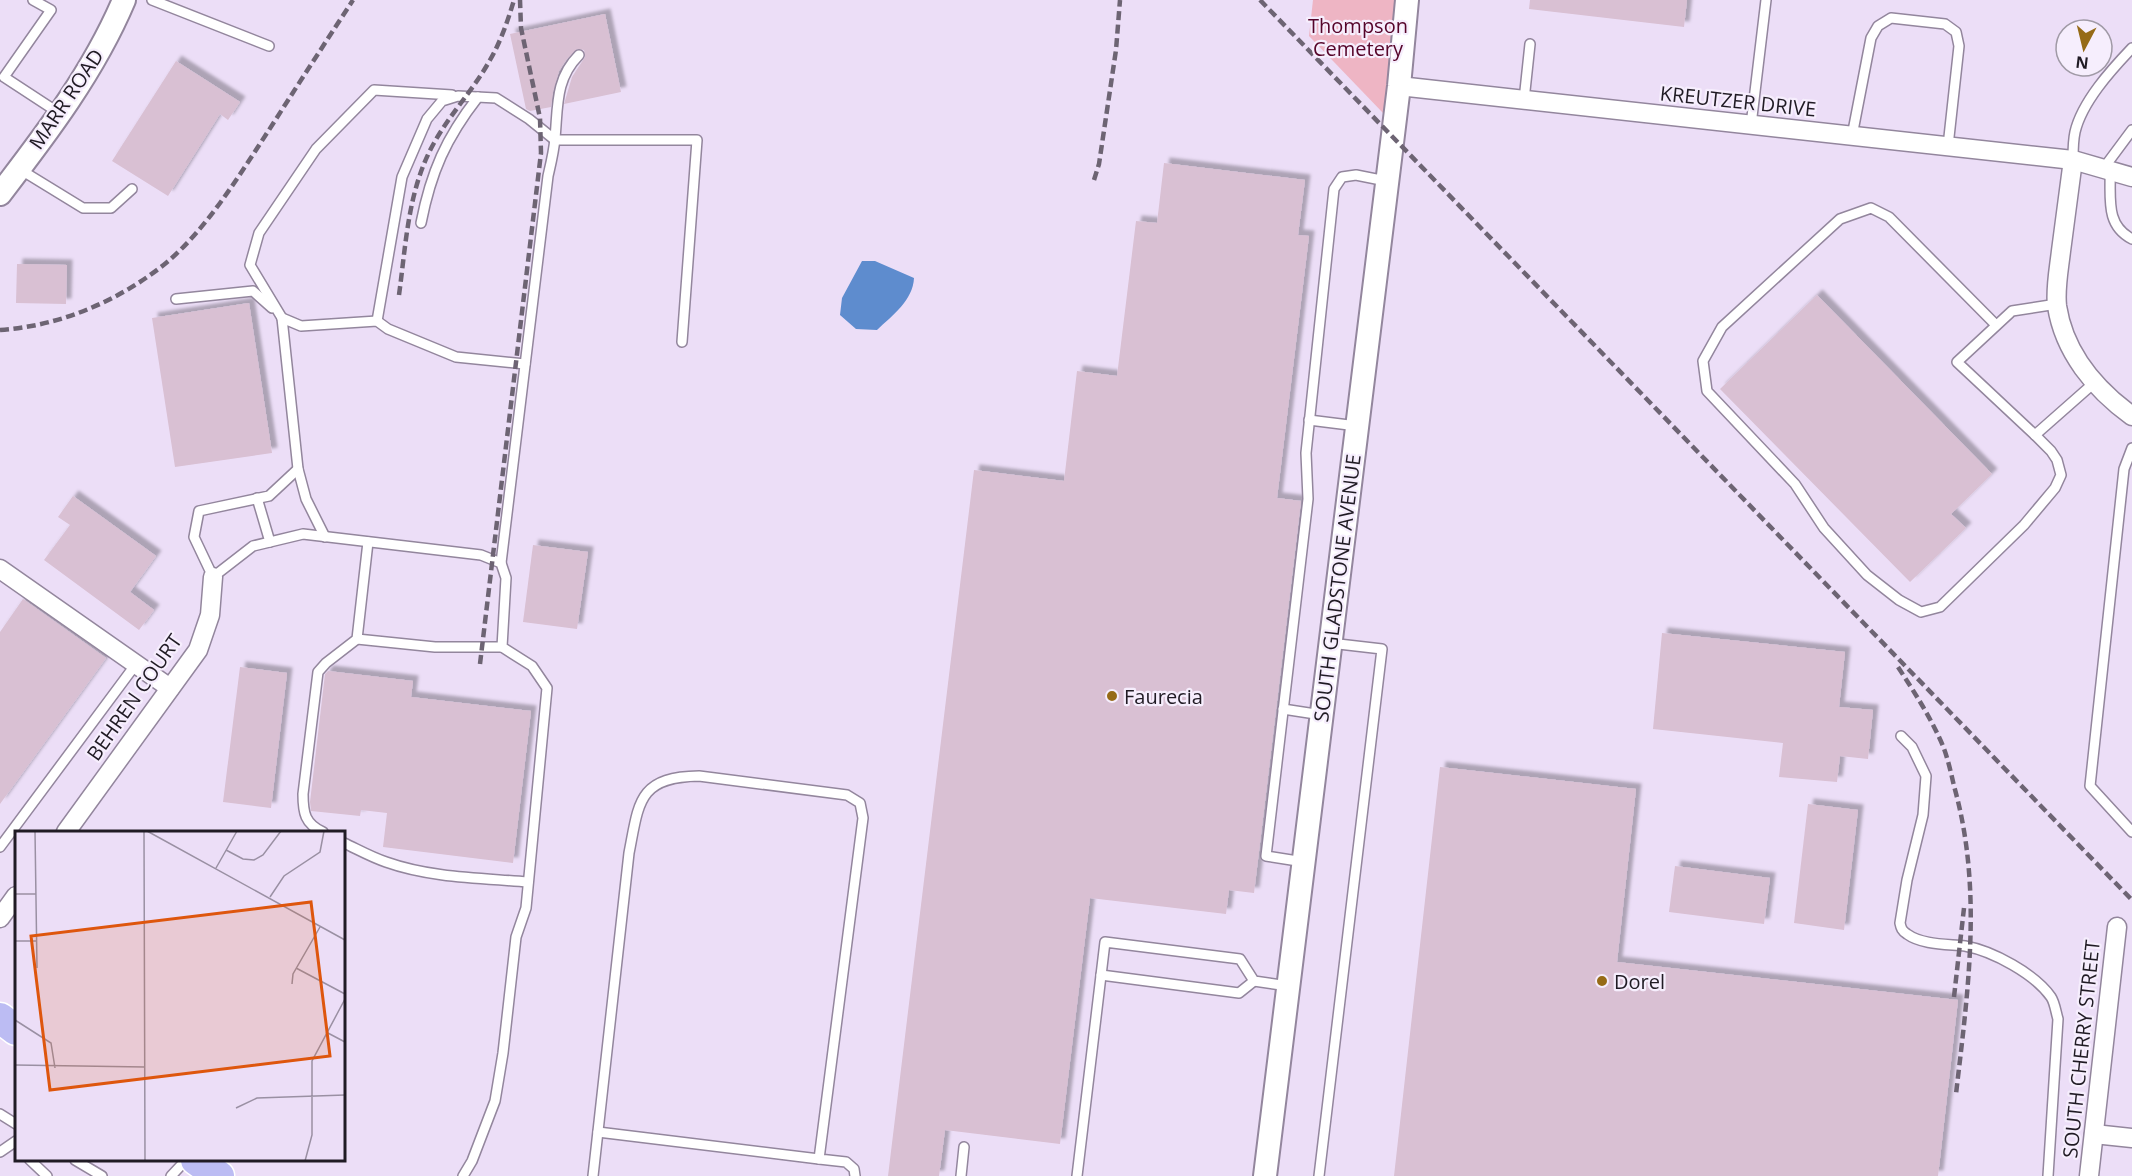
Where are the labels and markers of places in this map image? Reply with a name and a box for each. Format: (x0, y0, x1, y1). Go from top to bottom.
place label: Faurecia (1124, 683, 1203, 710)
marker: Faurecia (1105, 689, 1119, 703)
place label: Dorel (1614, 968, 1665, 995)
marker: Dorel (1595, 974, 1609, 988)

